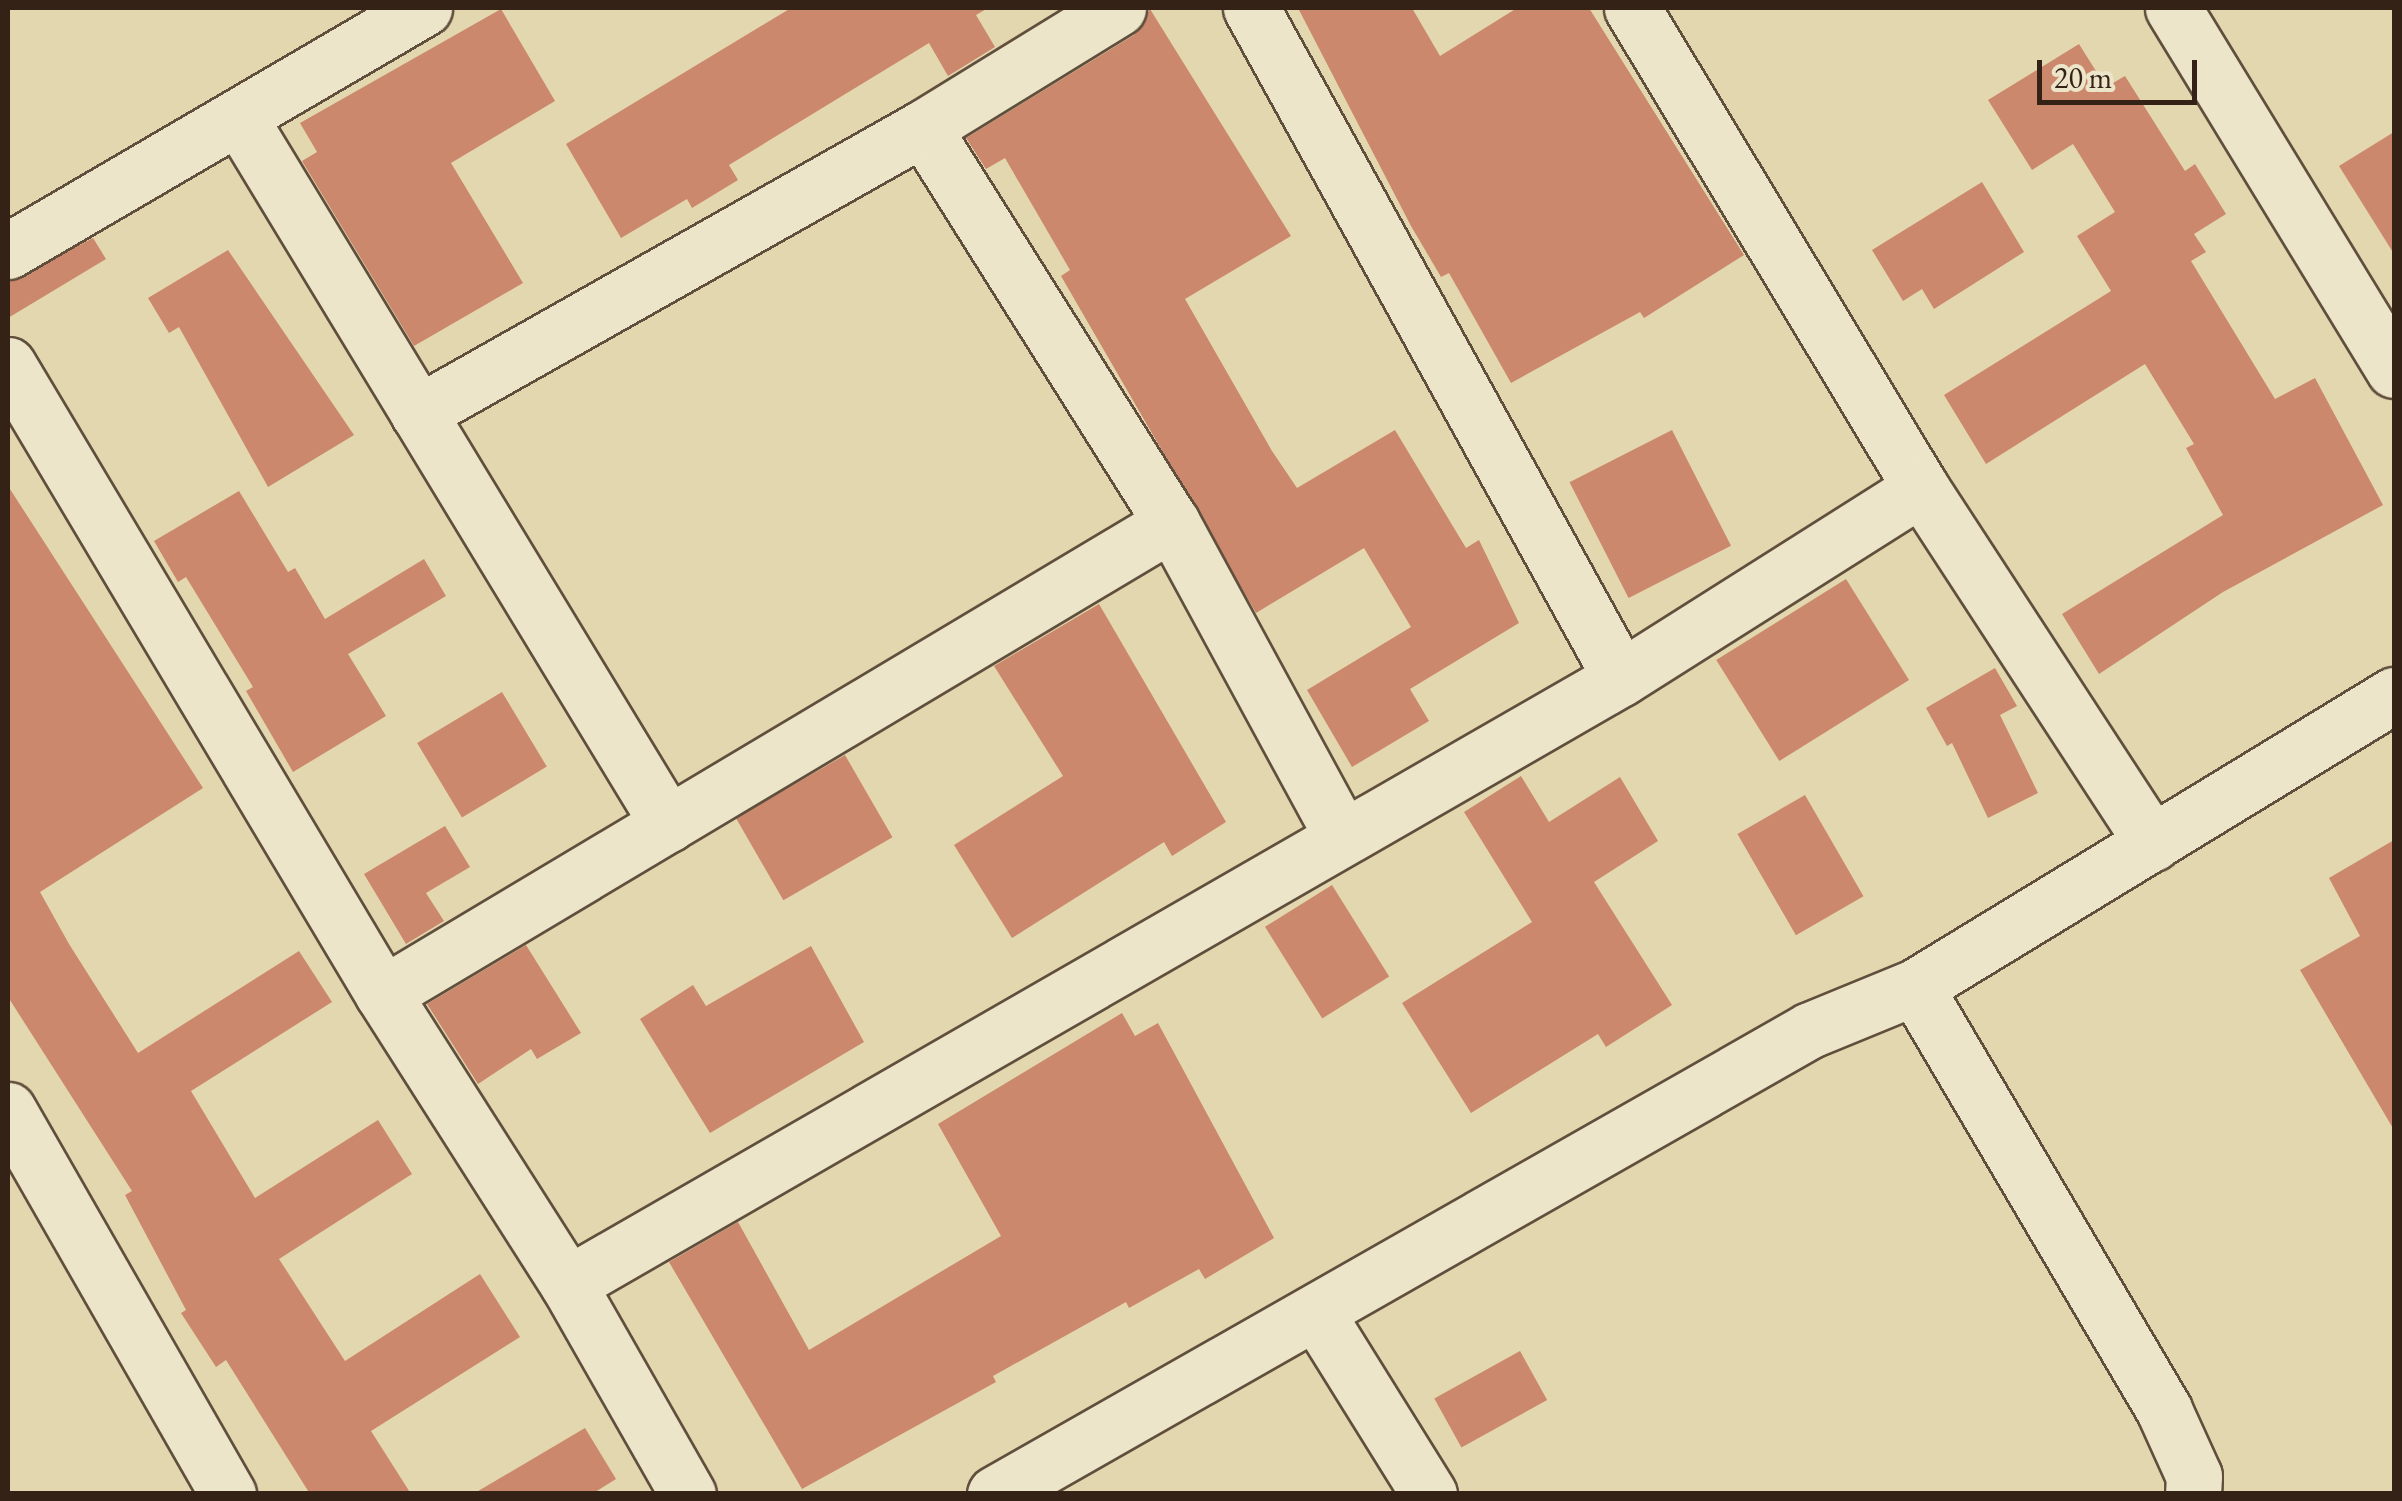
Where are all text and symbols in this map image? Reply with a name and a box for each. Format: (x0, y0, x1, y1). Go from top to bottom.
scale bar (2042, 40, 2202, 102)
text: 20 m (2054, 58, 2112, 97)

